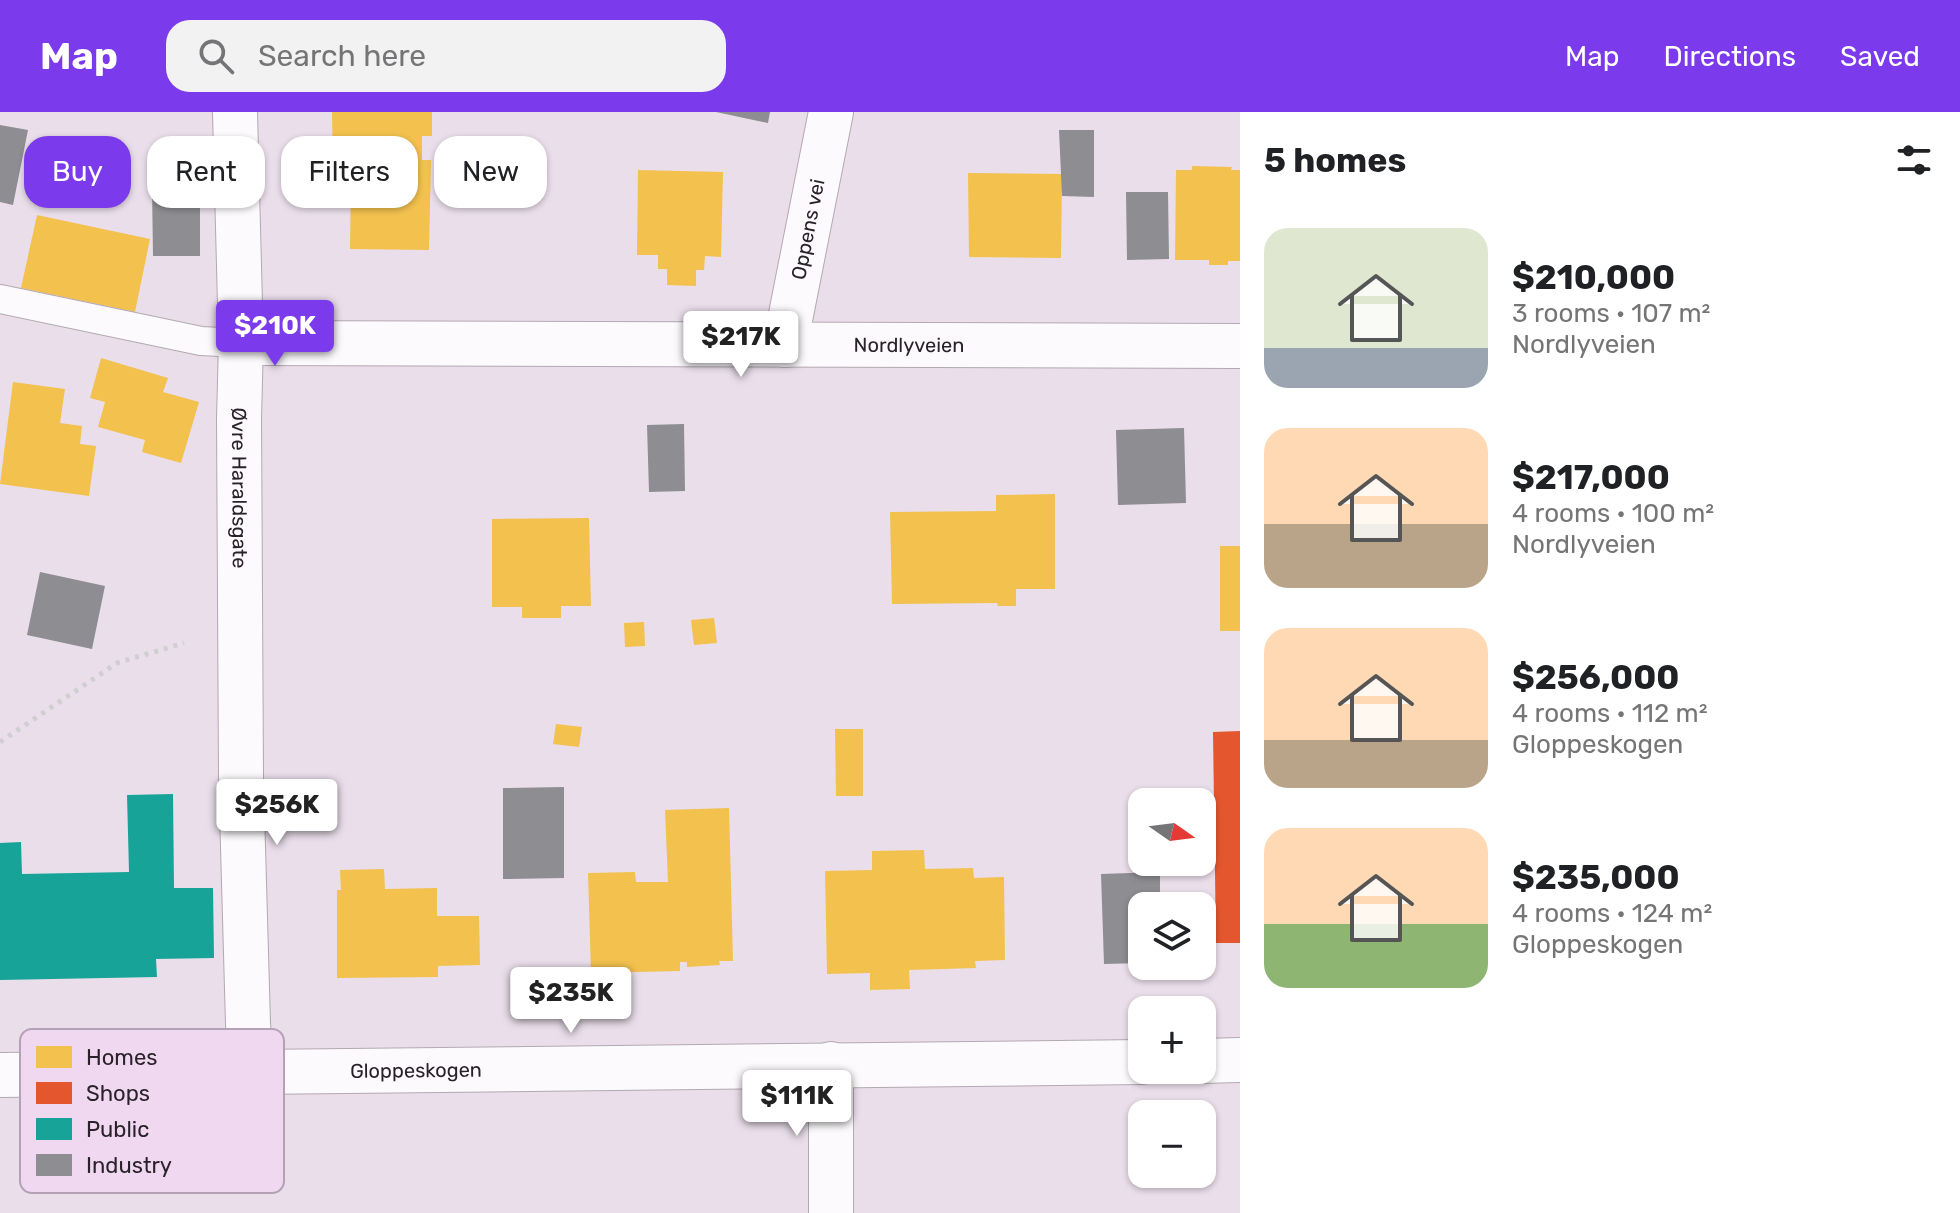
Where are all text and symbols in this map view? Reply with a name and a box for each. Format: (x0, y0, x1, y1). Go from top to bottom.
search box (166, 20, 726, 92)
text: Map (40, 33, 118, 79)
icon: search (194, 34, 238, 78)
text: Search here (258, 38, 426, 74)
text: Map (1565, 40, 1619, 73)
text: Directions (1663, 40, 1796, 73)
text: Saved (1840, 40, 1920, 73)
chip: Buy (24, 136, 131, 208)
chip: Rent (147, 136, 265, 208)
chip: Filters (281, 136, 418, 208)
chip: New (434, 136, 547, 208)
icon: filters (1892, 138, 1936, 182)
text: 5 homes (1264, 140, 1406, 181)
street label: Oppens vei (786, 177, 830, 282)
text: $210,000 (1512, 257, 1675, 298)
icon: home (1328, 260, 1424, 356)
text: 3 rooms · 107 m² (1512, 298, 1711, 329)
pin: $210K (219, 300, 331, 368)
text: $210K (234, 310, 316, 341)
pin: $217K (685, 311, 797, 379)
text: $217K (701, 321, 781, 352)
text: Nordlyveien (1512, 329, 1656, 360)
street label: Nordlyveien (854, 333, 964, 357)
street label: Øvre Haraldsgate (227, 407, 252, 568)
text: $217,000 (1512, 457, 1670, 498)
icon: home (1328, 460, 1424, 556)
text: 4 rooms · 100 m² (1512, 498, 1714, 529)
text: Nordlyveien (1512, 529, 1656, 560)
text: $256,000 (1512, 657, 1679, 698)
icon: home (1328, 660, 1424, 756)
text: 4 rooms · 112 m² (1512, 698, 1708, 729)
text: Gloppeskogen (1512, 729, 1683, 760)
pin: $256K (221, 779, 333, 847)
north arrow (1128, 788, 1216, 876)
map controls (1128, 788, 1216, 1188)
text: $256K (234, 789, 320, 820)
text: $235,000 (1512, 857, 1680, 898)
icon: home (1328, 860, 1424, 956)
button: layers (1128, 892, 1216, 980)
text: 4 rooms · 124 m² (1512, 898, 1712, 929)
text: Gloppeskogen (1512, 929, 1683, 960)
pin: $235K (515, 967, 627, 1035)
text: $235K (528, 977, 614, 1008)
button: + (1128, 996, 1216, 1084)
legend (20, 1029, 284, 1193)
text: Homes (86, 1044, 157, 1071)
street label: Gloppeskogen (350, 1058, 482, 1083)
pin: $111K (741, 1070, 853, 1138)
text: Shops (86, 1080, 150, 1107)
text: $111K (760, 1080, 834, 1111)
button: − (1128, 1100, 1216, 1188)
text: Public (86, 1116, 149, 1143)
text: Industry (86, 1152, 172, 1179)

